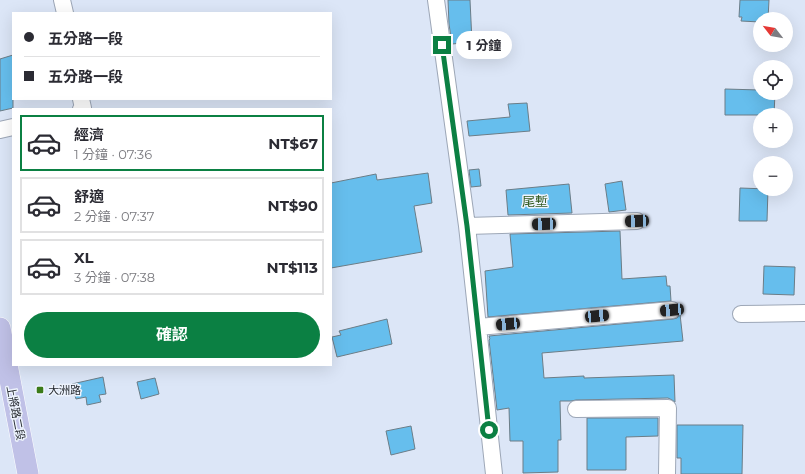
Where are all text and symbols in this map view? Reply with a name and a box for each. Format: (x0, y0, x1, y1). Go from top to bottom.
north arrow (753, 12, 793, 52)
map controls (753, 12, 793, 196)
text: 五分路一段 (48, 29, 123, 48)
callout: 1 分鐘 (456, 31, 512, 59)
route end (433, 36, 451, 54)
text: 1 分鐘 (467, 37, 501, 53)
button: locate (753, 60, 793, 100)
text: 五分路一段 (48, 67, 123, 86)
button: + (753, 108, 793, 148)
icon: car (26, 125, 62, 161)
text: 經濟 (74, 125, 104, 144)
text: NT$67 (268, 134, 318, 153)
text: 1 分鐘 · 07:36 (74, 146, 152, 162)
button: − (753, 156, 793, 196)
icon: car (26, 187, 62, 223)
text: 舒適 (74, 187, 104, 206)
district label: 尾塹 (522, 193, 548, 209)
text: NT$90 (268, 196, 318, 215)
text: 2 分鐘 · 07:37 (74, 208, 154, 224)
car (625, 215, 649, 227)
car (532, 218, 556, 230)
text: XL (74, 248, 93, 267)
icon: car (26, 249, 62, 285)
text: NT$113 (267, 258, 318, 277)
text: 3 分鐘 · 07:38 (74, 269, 155, 285)
car (660, 303, 684, 317)
car (585, 309, 609, 323)
button: 確認 (24, 312, 320, 358)
car (496, 317, 520, 331)
place label: 大洲路 (48, 383, 81, 397)
street label: 上將路二段 (4, 385, 28, 441)
marker: 大洲路 (35, 385, 45, 395)
route start (480, 421, 498, 439)

